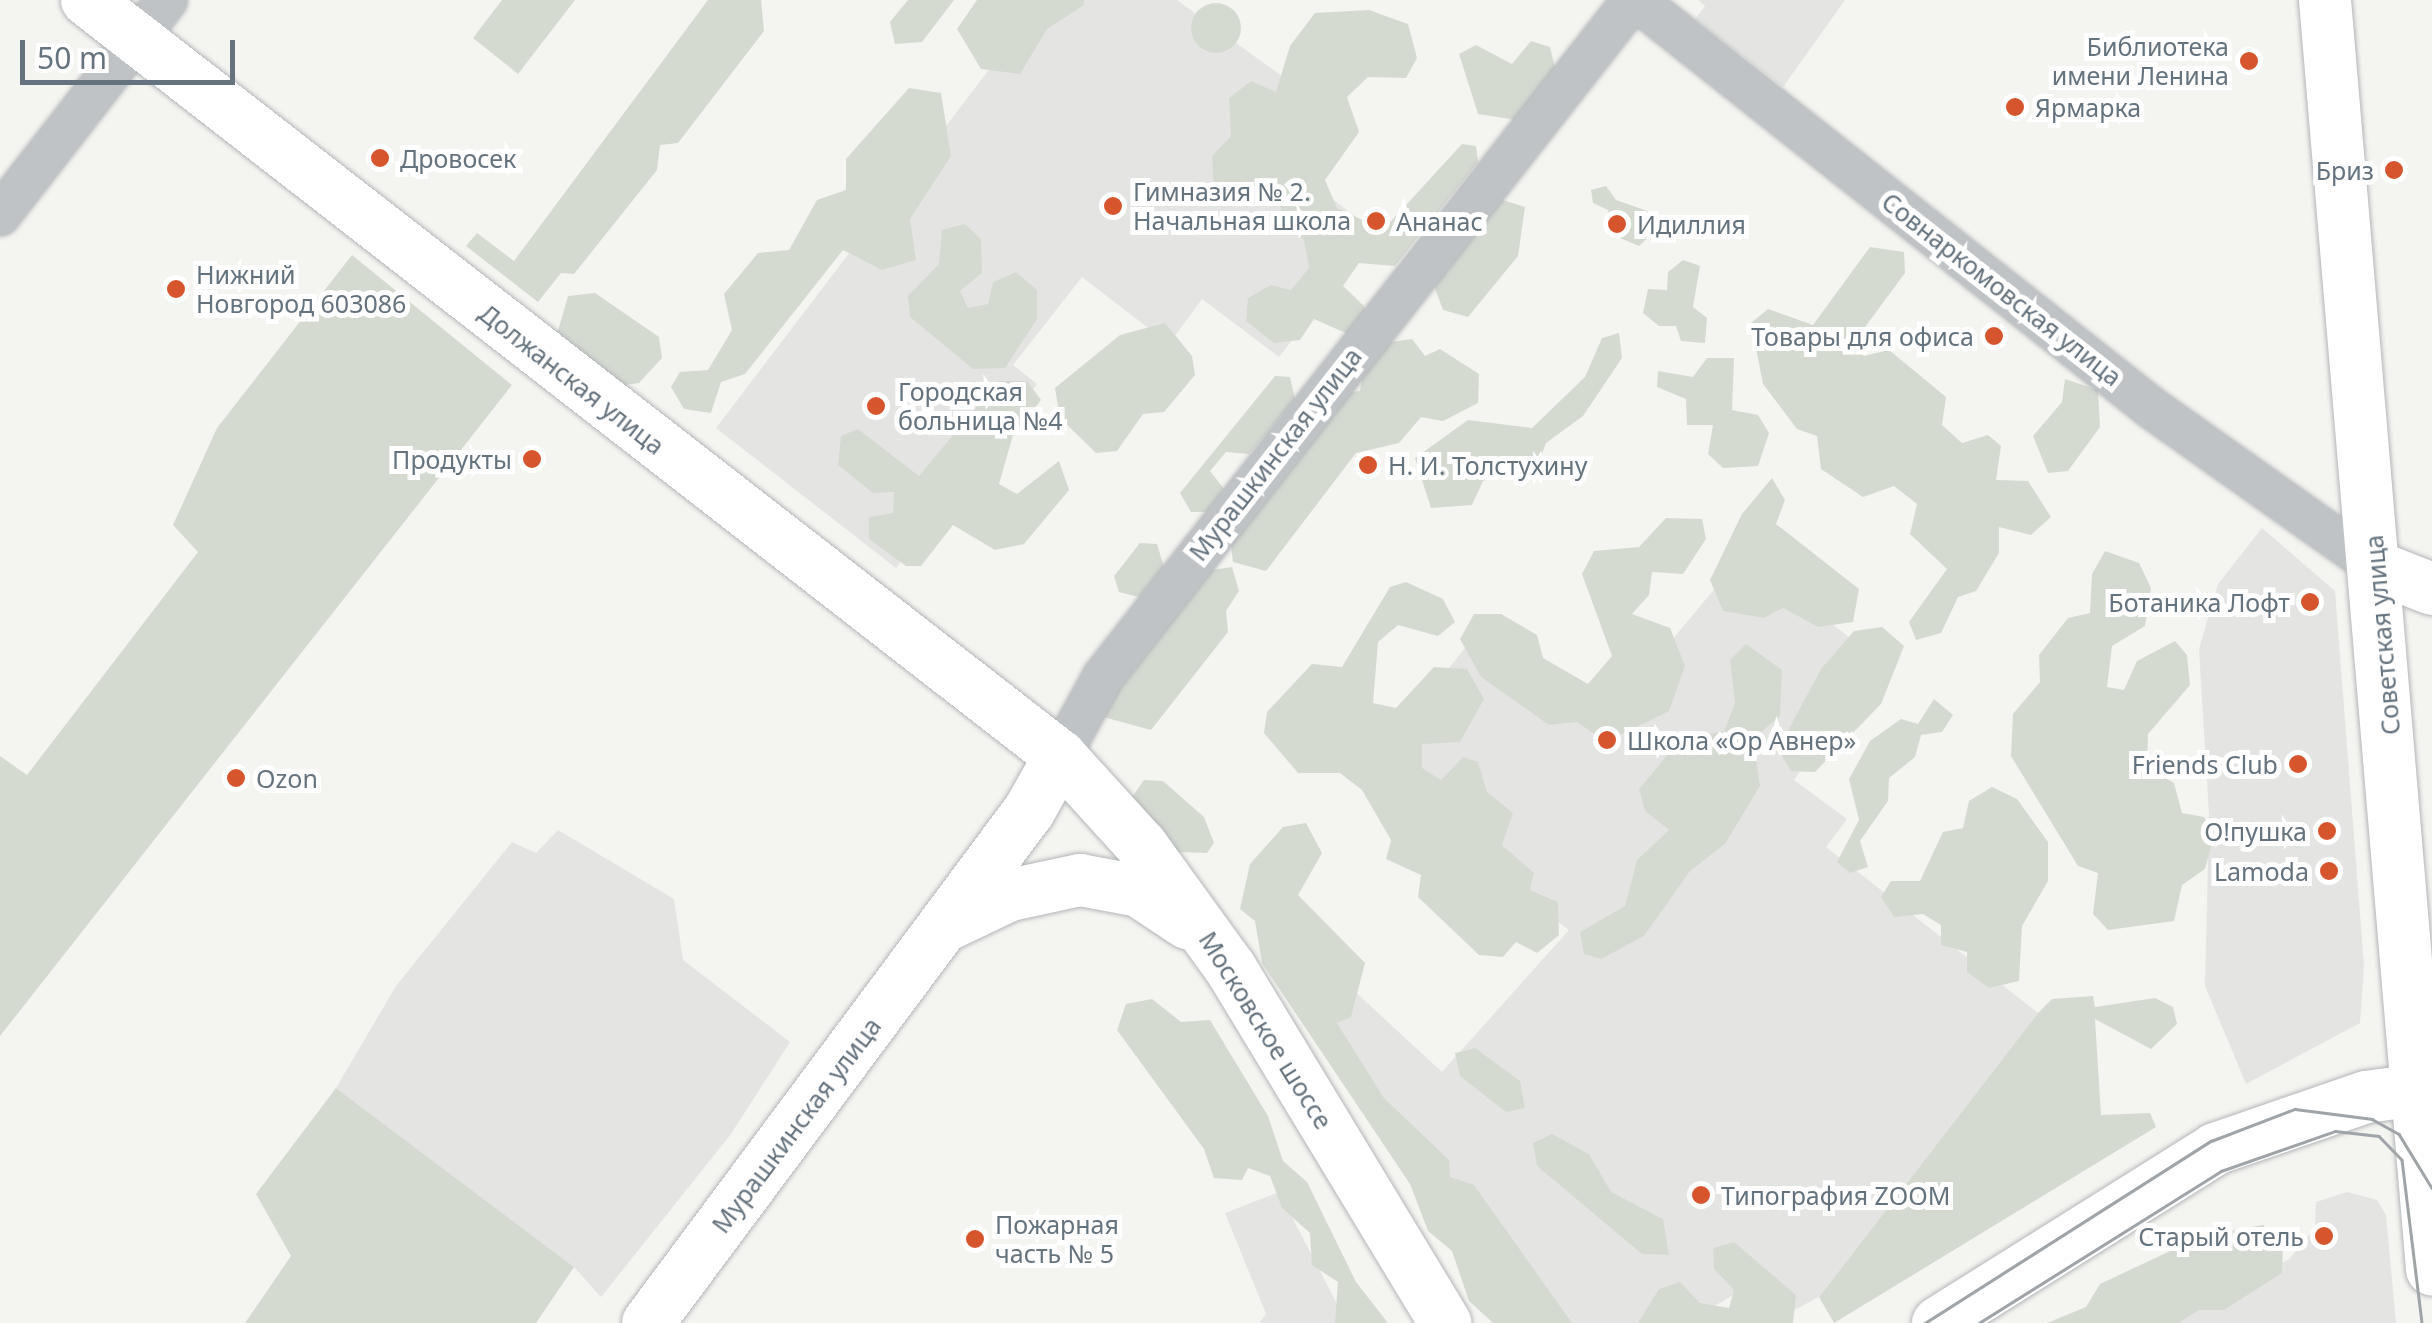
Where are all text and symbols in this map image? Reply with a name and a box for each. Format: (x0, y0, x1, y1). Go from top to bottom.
scale bar (25, 20, 240, 82)
place label: Библиотека имени Ленина (2052, 32, 2229, 91)
text: 50 m (37, 37, 107, 78)
marker: Библиотека имени Ленина (2238, 50, 2260, 72)
place label: Ярмарка (2035, 92, 2141, 122)
marker: Ярмарка (2004, 96, 2026, 118)
place label: Дровосек (400, 143, 516, 173)
marker: Дровосек (369, 147, 391, 169)
place label: Бриз (2316, 155, 2374, 185)
marker: Бриз (2383, 159, 2405, 181)
place label: Гимназия № 2. Начальная школа (1133, 177, 1351, 236)
street label: Совнаркомовская улица (1876, 186, 2128, 392)
marker: Гимназия № 2. Начальная школа (1102, 195, 1124, 217)
place label: Ананас (1396, 206, 1483, 236)
place label: Идиллия (1637, 209, 1746, 239)
marker: Ананас (1365, 210, 1387, 232)
marker: Идиллия (1606, 213, 1628, 235)
place label: Нижний Новгород 603086 (196, 260, 406, 319)
marker: Нижний Новгород 603086 (165, 278, 187, 300)
street label: Должанская улица (474, 298, 670, 460)
place label: Товары для офиса (1751, 321, 1974, 351)
marker: Товары для офиса (1983, 325, 2005, 347)
street label: Мурашкинская улица (1183, 342, 1367, 566)
place label: Городская больница №4 (898, 377, 1062, 436)
marker: Городская больница №4 (863, 393, 889, 419)
place label: Продукты (392, 444, 512, 474)
marker: Продукты (521, 448, 543, 470)
place label: Н. И. Толстухину (1388, 450, 1587, 480)
marker: Н. И. Толстухину (1357, 454, 1379, 476)
street label: Советская улица (2358, 534, 2406, 736)
place label: Ботаника Лофт (2108, 587, 2290, 617)
marker: Ботаника Лофт (2299, 591, 2321, 613)
place label: Школа «Ор Авнер» (1627, 725, 1856, 755)
marker: Школа «Ор Авнер» (1596, 729, 1618, 751)
place label: Friends Club (2132, 749, 2278, 779)
marker: Friends Club (2287, 753, 2309, 775)
place label: Ozon (256, 763, 318, 793)
marker: Ozon (225, 767, 247, 789)
place label: О!пушка (2204, 816, 2307, 846)
marker: О!пушка (2316, 820, 2338, 842)
place label: Lamoda (2214, 856, 2309, 886)
marker: Lamoda (2318, 860, 2340, 882)
street label: Московское шоссе (1193, 926, 1339, 1134)
street label: Мурашкинская улица (705, 1011, 887, 1239)
place label: Типография ZOOM (1721, 1180, 1950, 1210)
marker: Типография ZOOM (1690, 1184, 1712, 1206)
place label: Пожарная часть № 5 (995, 1210, 1119, 1269)
place label: Старый отель (2138, 1221, 2304, 1251)
marker: Старый отель (2313, 1225, 2335, 1247)
marker: Пожарная часть № 5 (964, 1228, 986, 1250)

